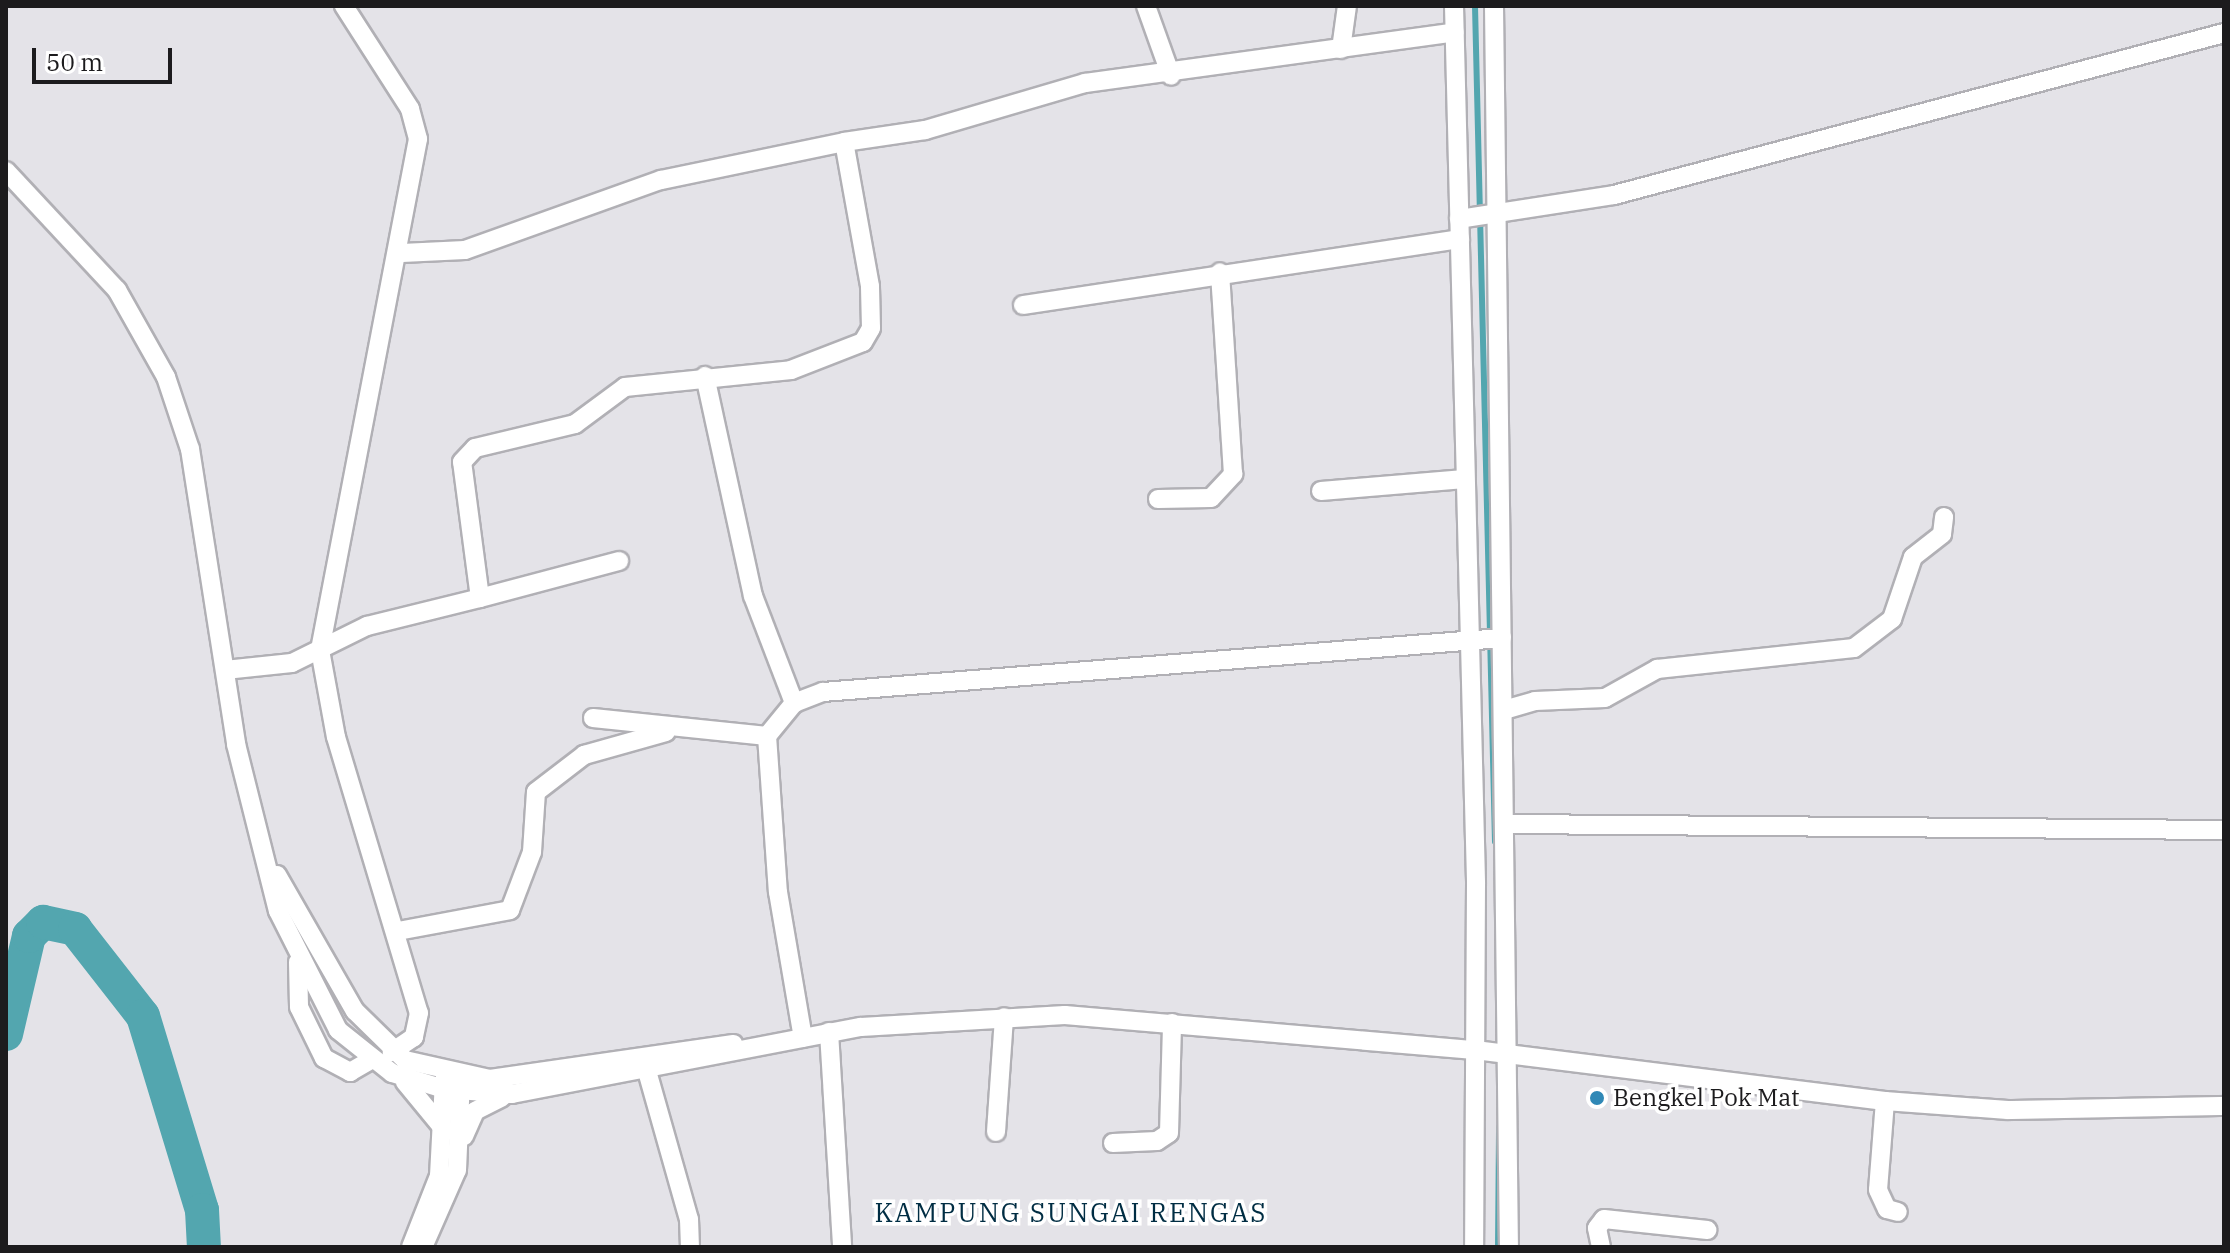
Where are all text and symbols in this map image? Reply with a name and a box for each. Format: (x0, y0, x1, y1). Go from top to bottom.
scale bar (36, 32, 176, 82)
text: 50 m (46, 46, 103, 78)
place label: Bengkel Pok Mat (1613, 1084, 1800, 1112)
marker: Bengkel Pok Mat (1588, 1089, 1606, 1107)
district label: KAMPUNG SUNGAI RENGAS (874, 1197, 1268, 1229)

